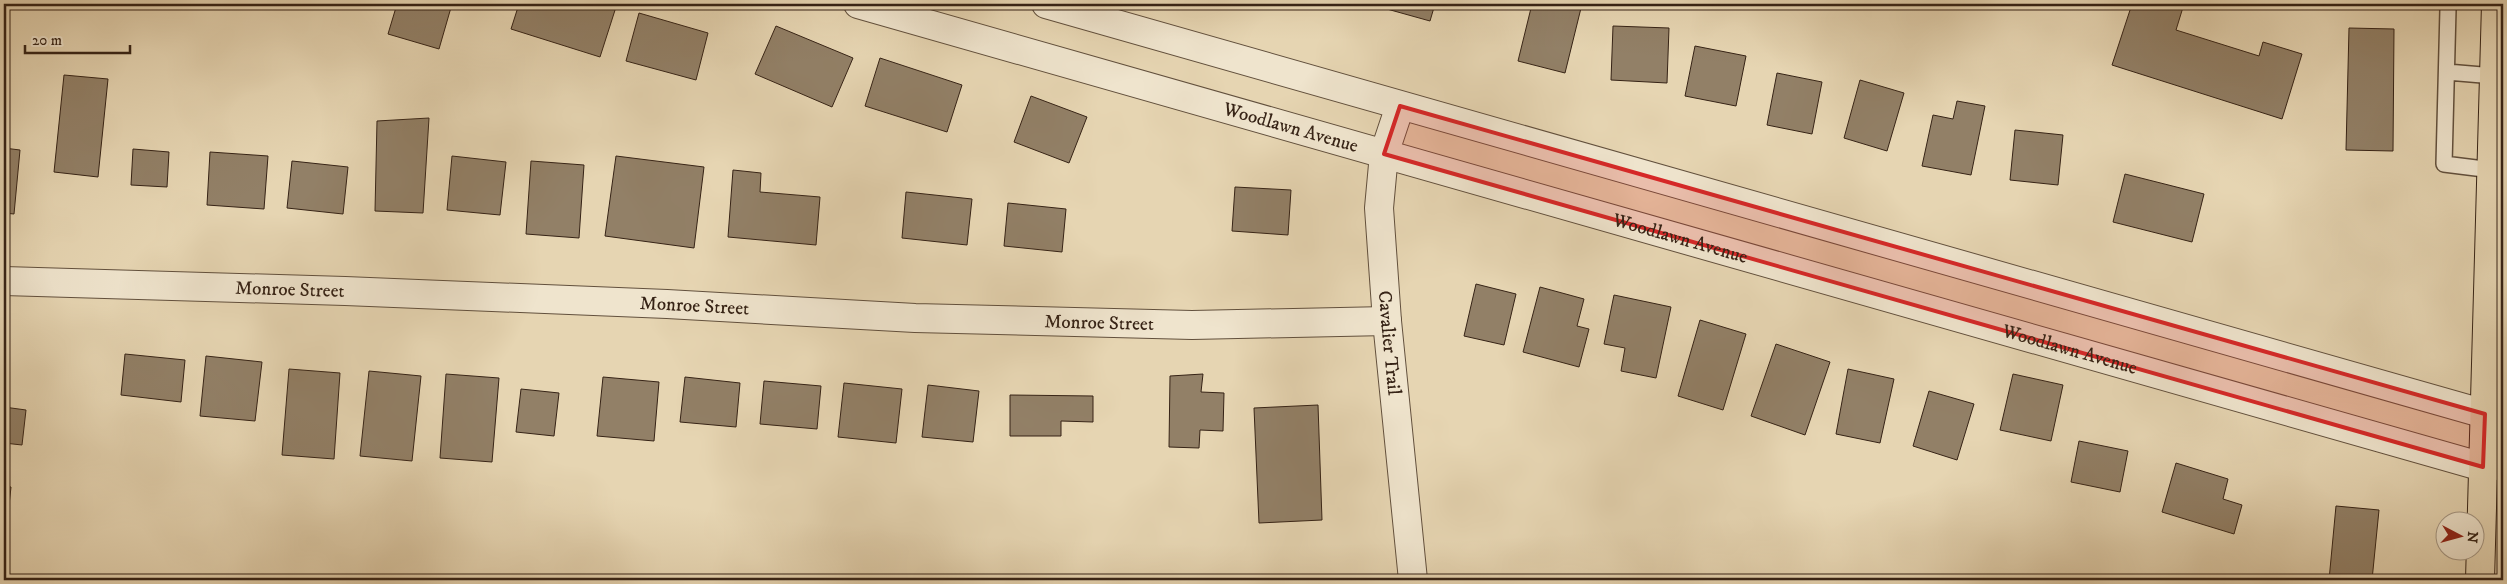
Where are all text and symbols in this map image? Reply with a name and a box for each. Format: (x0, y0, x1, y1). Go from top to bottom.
scale bar (25, 22, 130, 54)
text: 20 m (32, 31, 62, 50)
street label: Woodlawn Avenue (1220, 97, 1361, 157)
street label: Woodlawn Avenue (1609, 208, 1750, 268)
street label: Monroe Street (235, 276, 345, 302)
street label: Cavalier Trail (1373, 290, 1406, 396)
street label: Monroe Street (639, 291, 750, 320)
street label: Monroe Street (1044, 310, 1154, 336)
street label: Woodlawn Avenue (1999, 319, 2140, 379)
north arrow (2434, 512, 2484, 562)
text: N (2462, 531, 2481, 544)

